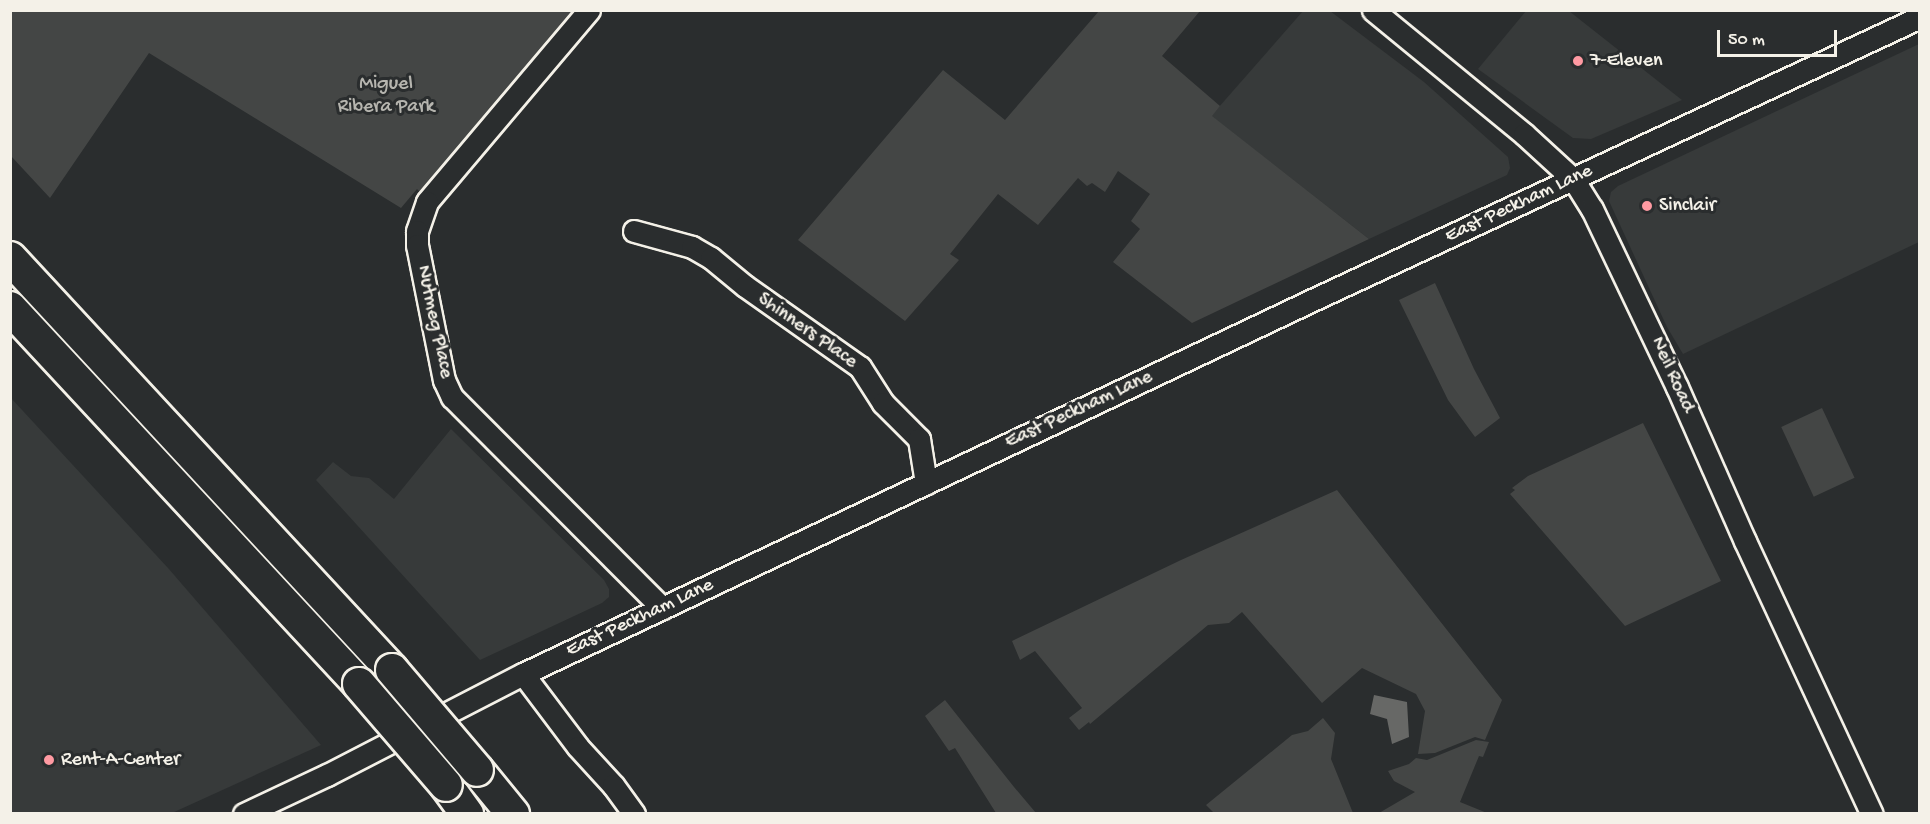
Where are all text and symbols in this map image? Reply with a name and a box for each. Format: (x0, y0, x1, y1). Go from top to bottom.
scale bar (1720, 18, 1840, 56)
text: 50 m (1728, 30, 1765, 51)
place label: 7-Eleven (1590, 49, 1663, 73)
marker: 7-Eleven (1571, 54, 1585, 68)
park label: Miguel Ribera Park (338, 73, 434, 120)
street label: East Peckham Lane (1441, 159, 1597, 249)
place label: Sinclair (1659, 194, 1716, 218)
marker: Sinclair (1640, 199, 1654, 213)
street label: Nutmeg Place (410, 263, 458, 381)
street label: Shinners Place (752, 288, 862, 374)
street label: Neil Road (1645, 333, 1699, 417)
street label: East Peckham Lane (1001, 365, 1157, 455)
street label: East Peckham Lane (562, 573, 718, 663)
place label: Rent-A-Center (61, 748, 180, 772)
marker: Rent-A-Center (42, 753, 56, 767)

